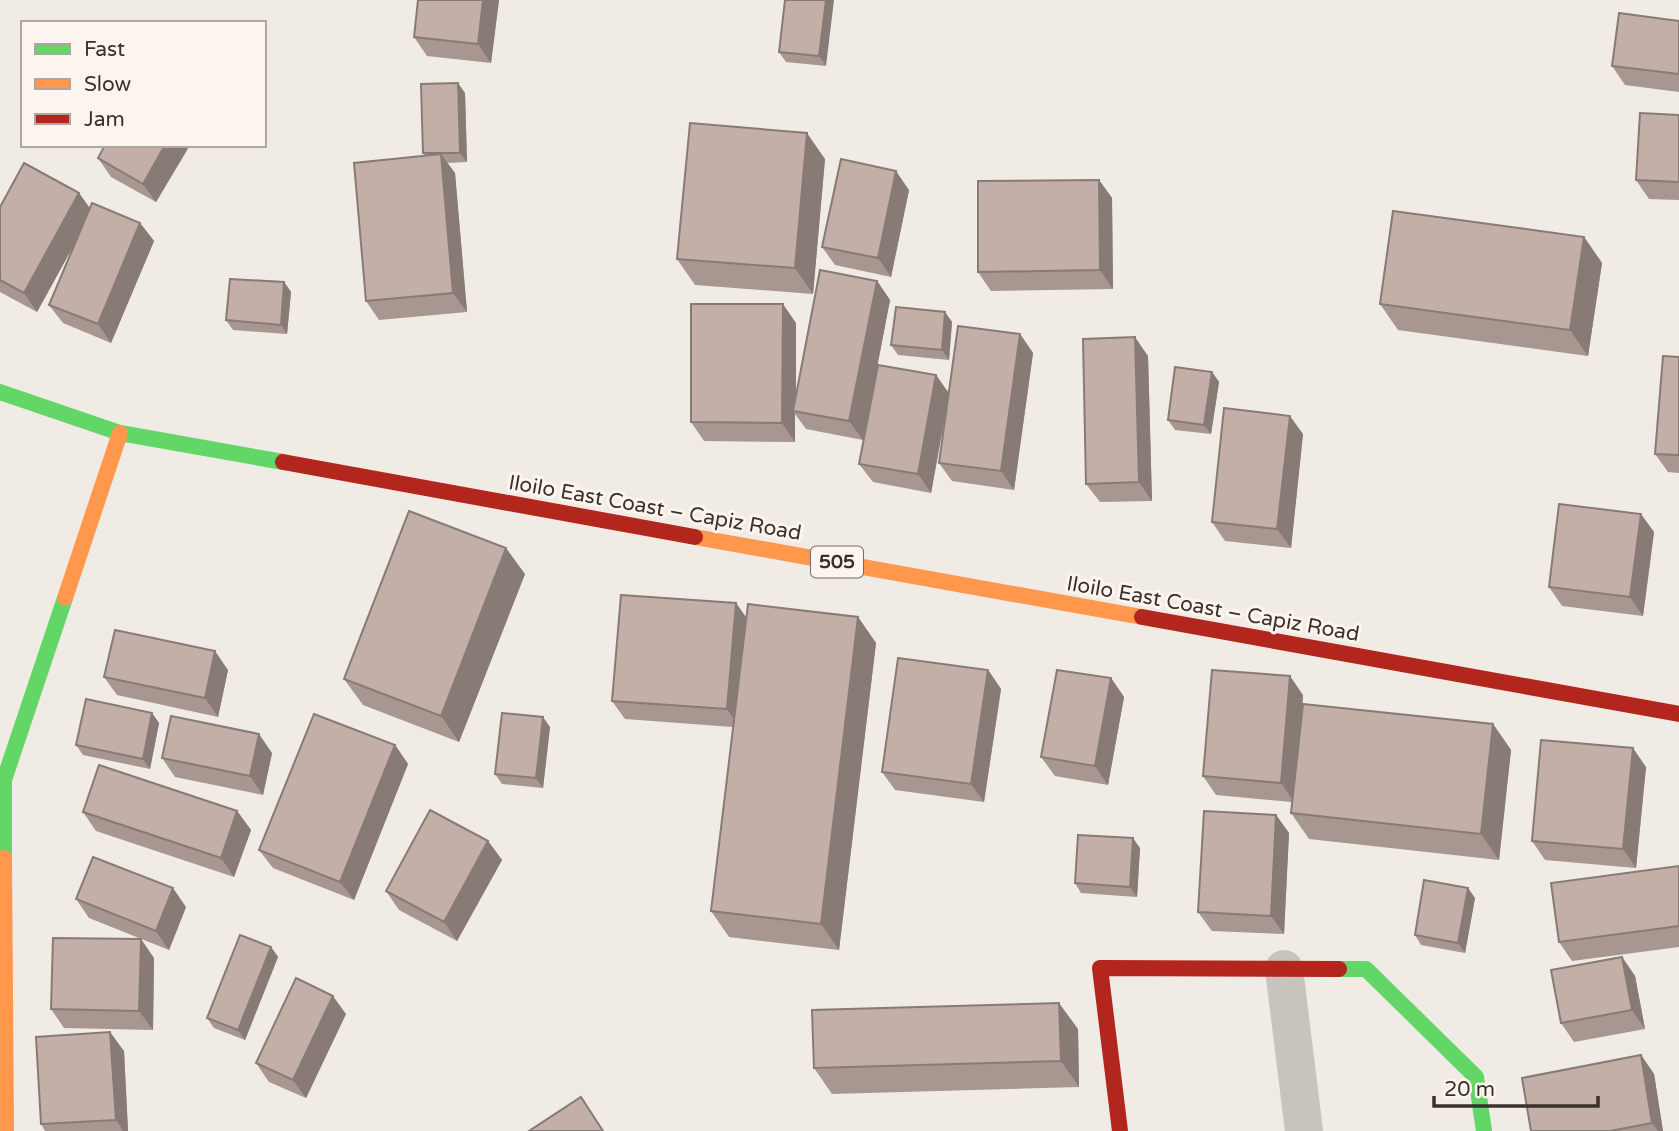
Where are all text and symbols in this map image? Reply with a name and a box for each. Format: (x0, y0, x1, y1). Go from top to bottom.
legend (21, 21, 266, 147)
text: Fast (84, 37, 125, 62)
text: Slow (84, 72, 132, 97)
text: Jam (84, 107, 125, 132)
street label: Iloilo East Coast – Capiz Road (507, 470, 803, 546)
road number: 505 (811, 547, 863, 578)
street label: Iloilo East Coast – Capiz Road (1065, 571, 1361, 647)
scale bar (1434, 1064, 1598, 1108)
text: 20 m (1444, 1077, 1495, 1102)

